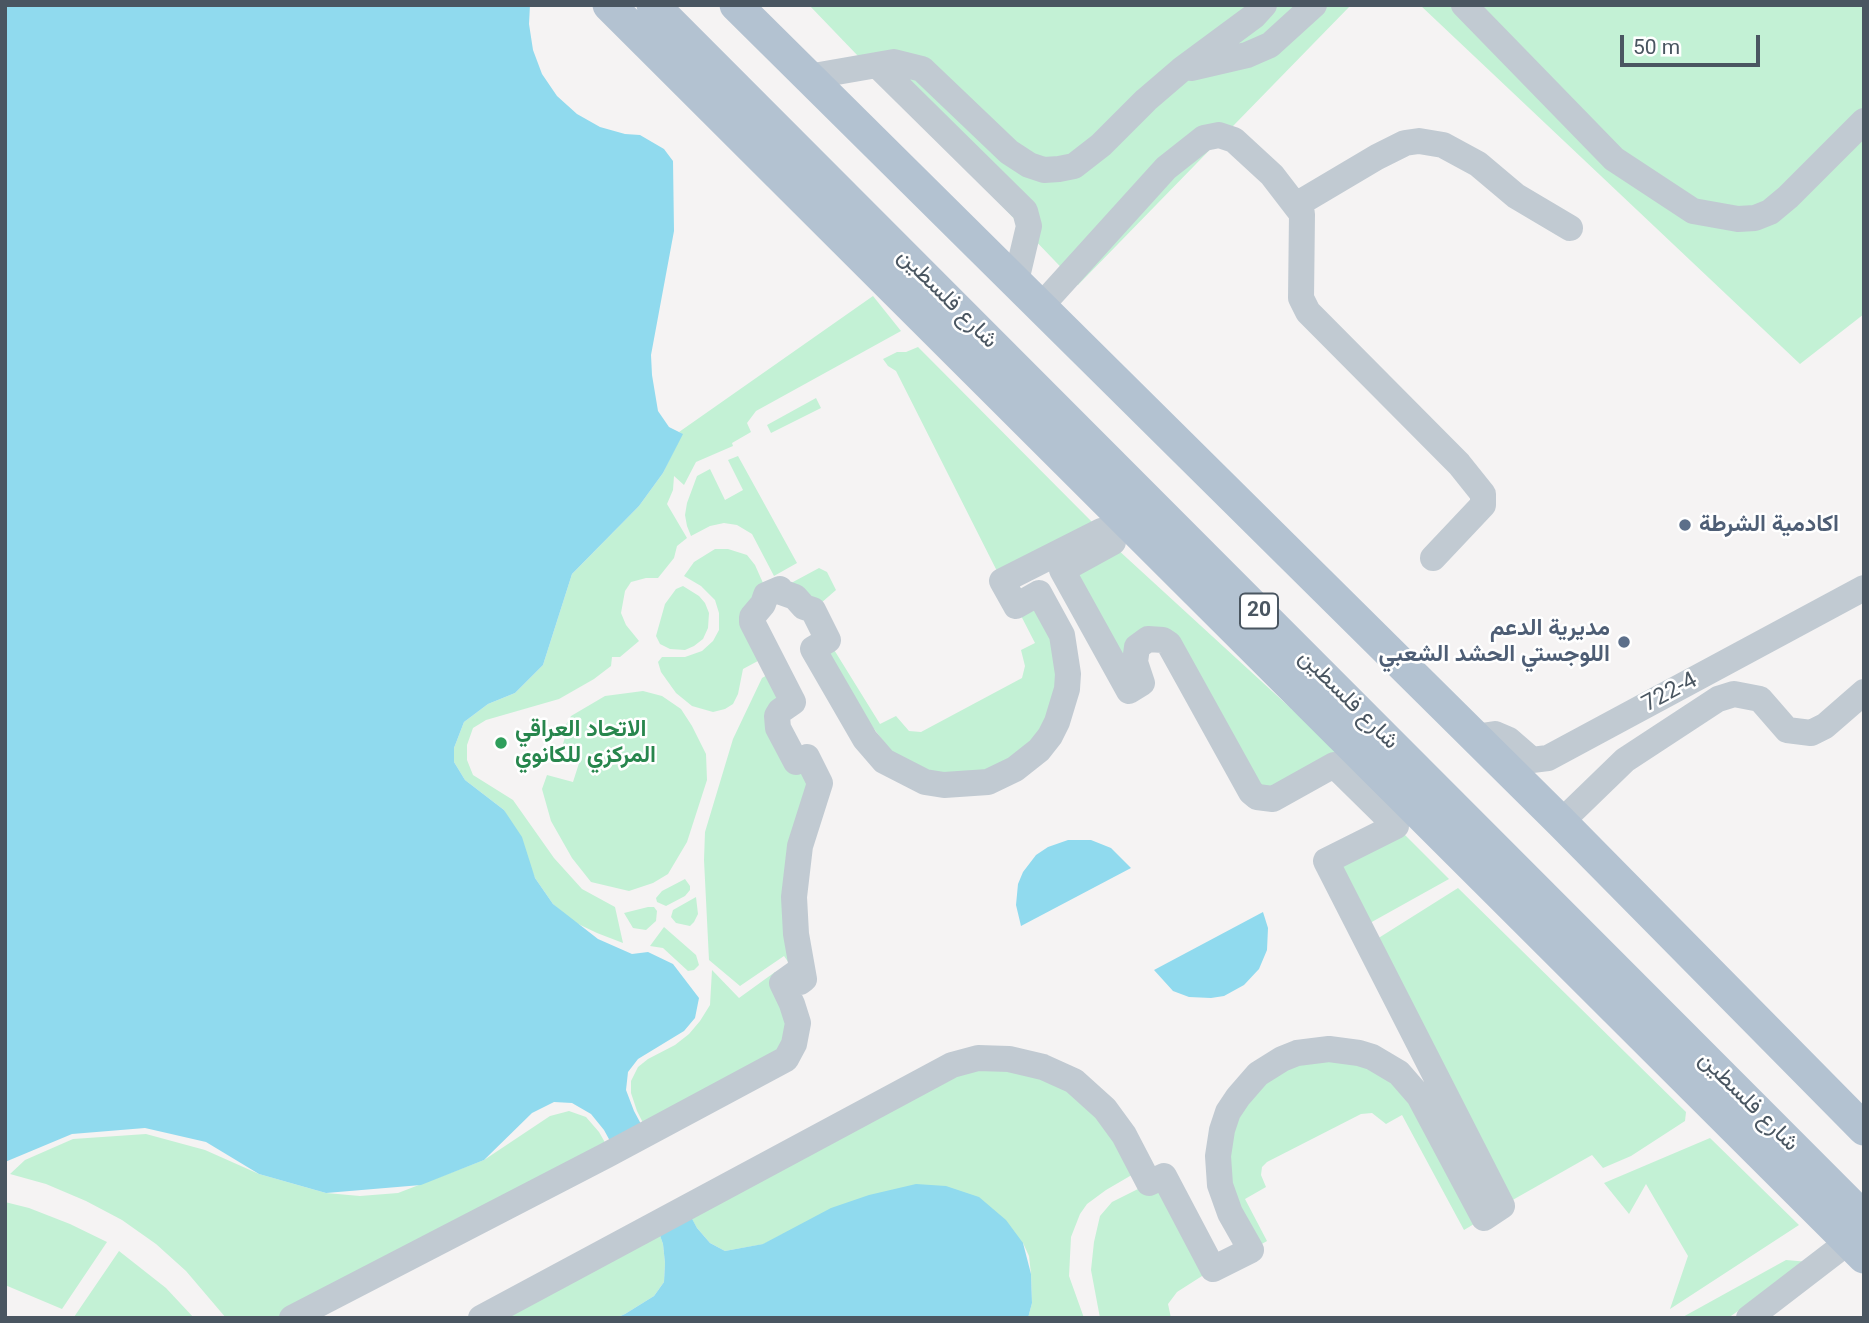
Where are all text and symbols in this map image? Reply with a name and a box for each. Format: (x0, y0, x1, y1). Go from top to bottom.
scale bar (1624, 21, 1764, 65)
text: 50 m (1633, 35, 1680, 59)
street label: شارع فلسطين (891, 243, 1003, 355)
place label: اكادمية الشرطة (1699, 511, 1839, 539)
marker: اكادمية الشرطة (1677, 517, 1693, 533)
road number: 20 (1240, 594, 1278, 628)
place label: مديرية الدعم اللوجستي الحشد الشعبي (1378, 615, 1610, 669)
marker: مديرية الدعم اللوجستي الحشد الشعبي (1616, 634, 1632, 650)
street label: شارع فلسطين (1292, 644, 1404, 756)
street label: 722-4 (1638, 667, 1702, 719)
place label: الاتحاد العراقي المركزي للكانوي (515, 716, 656, 770)
marker: الاتحاد العراقي المركزي للكانوي (493, 735, 509, 751)
street label: شارع فلسطين (1692, 1046, 1804, 1158)

